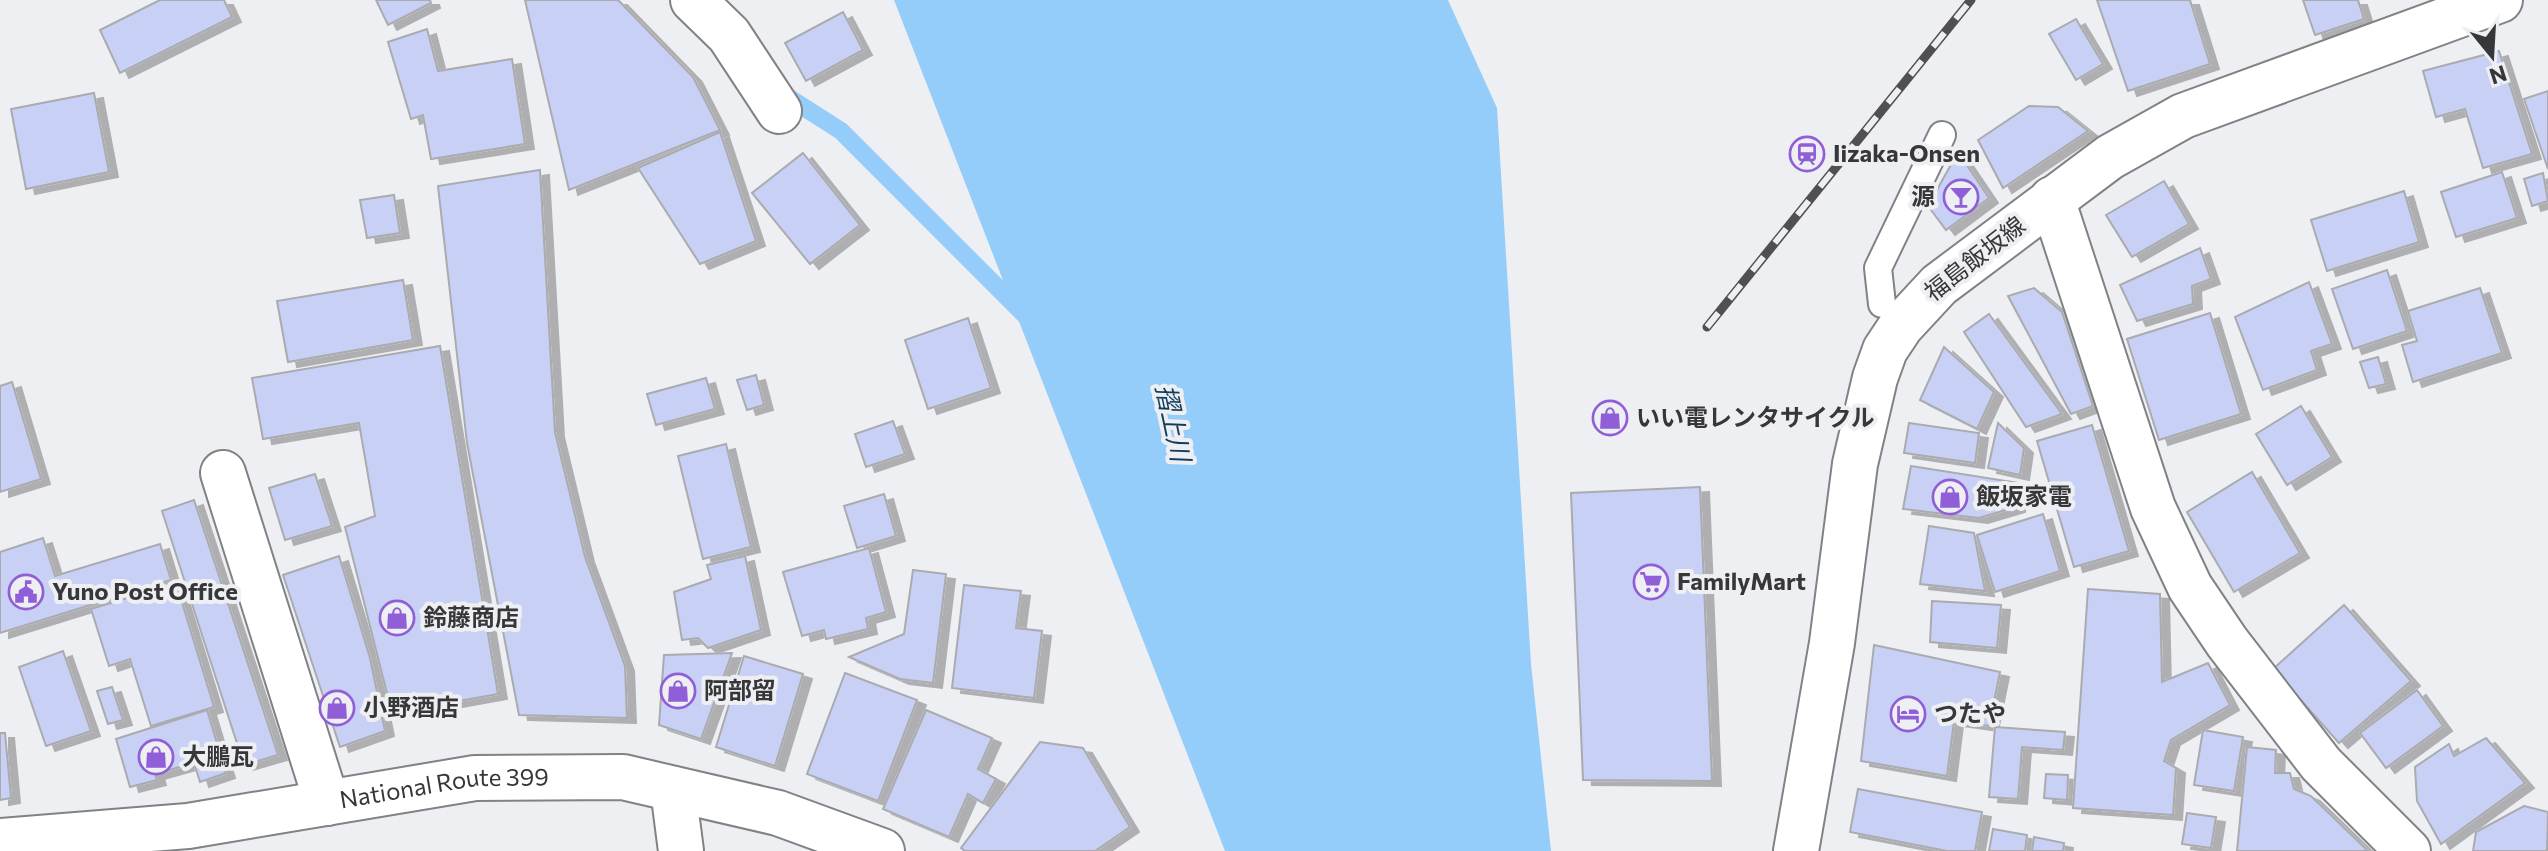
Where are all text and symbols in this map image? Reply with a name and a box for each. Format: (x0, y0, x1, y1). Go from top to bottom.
north arrow (2452, 16, 2532, 96)
text: N (2486, 60, 2510, 91)
station icon: Iizaka-Onsen (1788, 135, 1826, 173)
place label: Iizaka-Onsen (1833, 138, 1980, 167)
bar icon: 源 (1942, 178, 1980, 216)
place label: 源 (1911, 181, 1935, 210)
street label: 福島飯坂線 (1918, 209, 2030, 306)
water label: 摺上川 (1151, 381, 1198, 467)
shop icon: いい電レンタサイクル (1591, 399, 1629, 437)
place label: いい電レンタサイクル (1636, 402, 1875, 431)
shop icon: 飯坂家電 (1931, 478, 1969, 516)
place label: 飯坂家電 (1976, 481, 2072, 510)
supermarket icon: FamilyMart (1632, 563, 1670, 601)
place label: FamilyMart (1677, 566, 1806, 595)
public building icon: Yuno Post Office (7, 573, 45, 611)
place label: Yuno Post Office (52, 576, 238, 605)
shop icon: 鈴藤商店 (378, 599, 416, 637)
place label: 鈴藤商店 (423, 602, 519, 631)
shop icon: 阿部留 (659, 672, 697, 710)
place label: 阿部留 (704, 675, 776, 704)
shop icon: 小野酒店 (318, 689, 356, 727)
place label: 小野酒店 (363, 692, 459, 721)
hotel icon: つたや (1889, 695, 1927, 733)
place label: つたや (1934, 698, 2006, 727)
shop icon: 大鵬瓦 (137, 738, 175, 776)
place label: 大鵬瓦 (182, 741, 254, 770)
street label: National Route 399 (337, 762, 549, 813)

